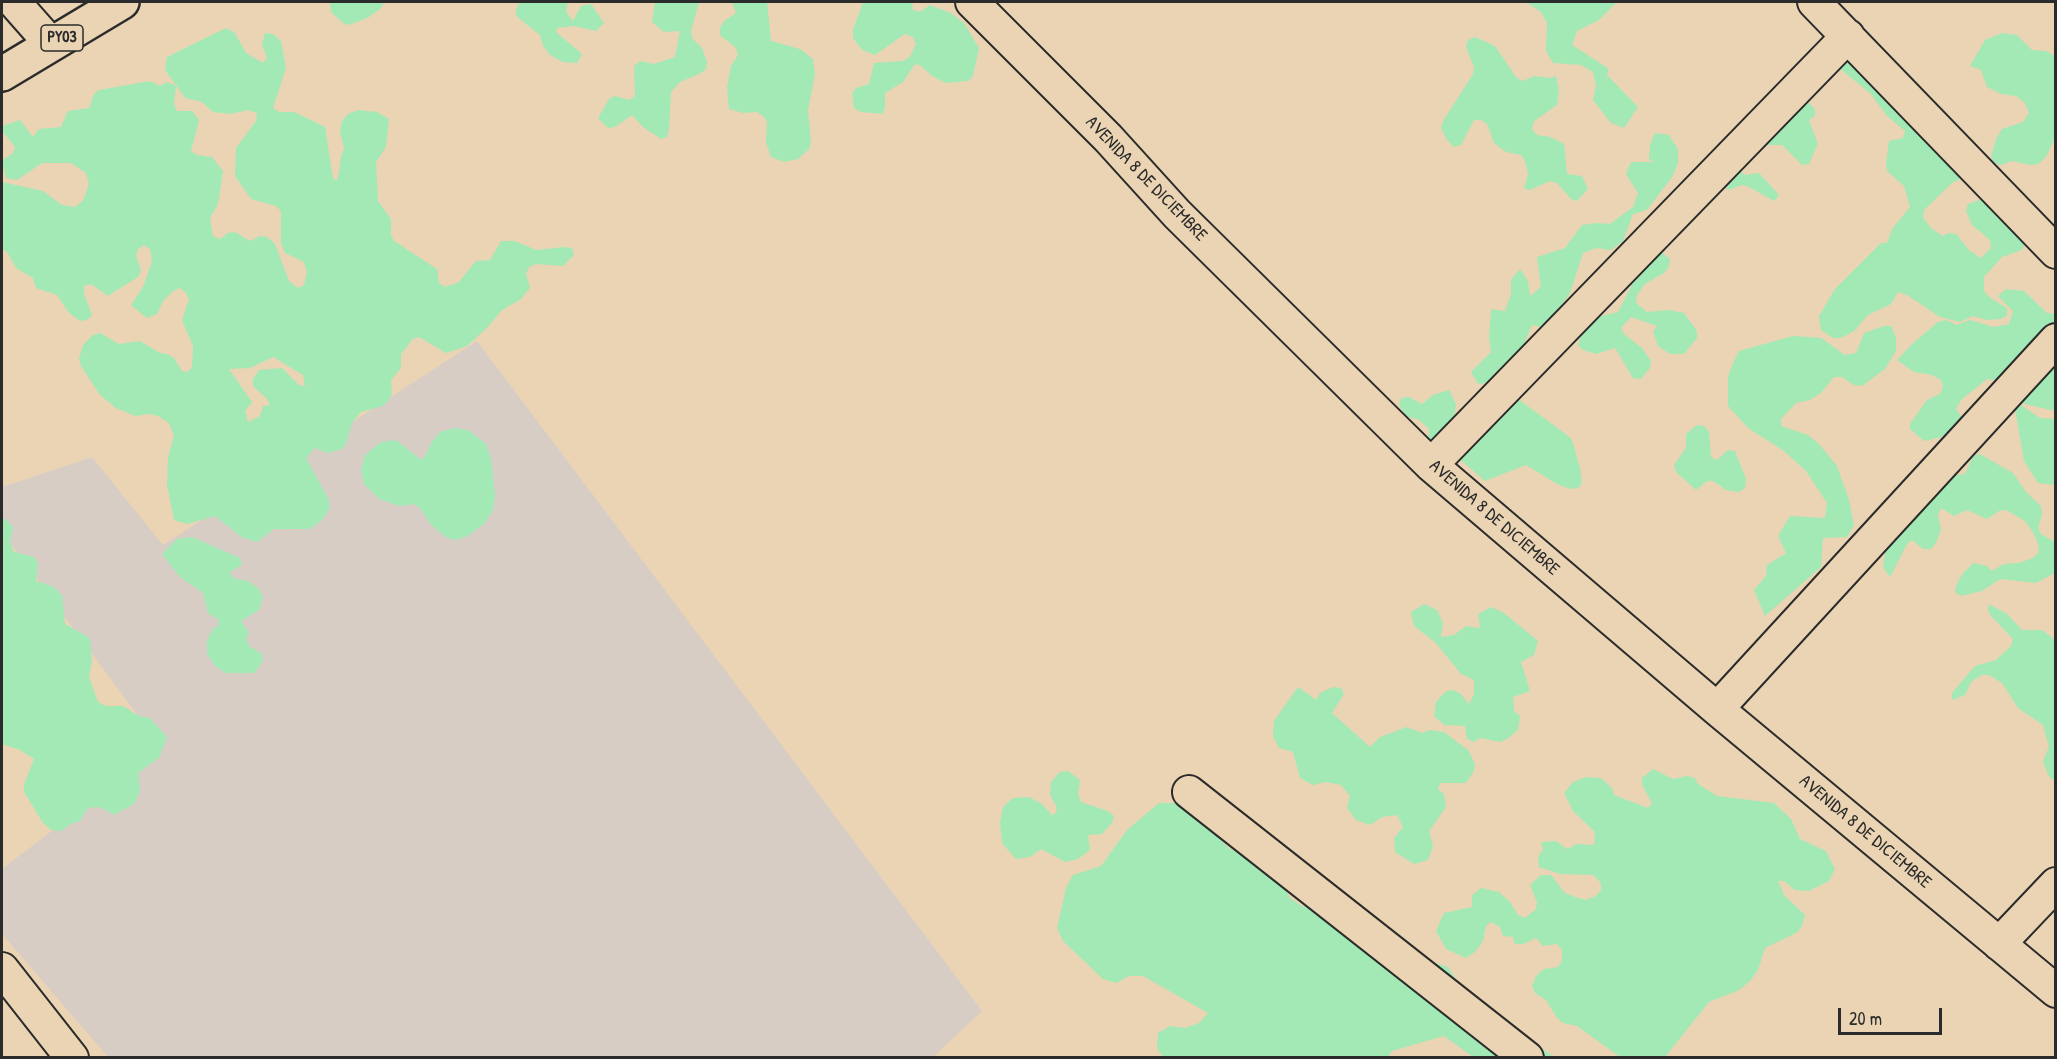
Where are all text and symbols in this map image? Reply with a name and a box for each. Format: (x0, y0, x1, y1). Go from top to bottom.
road number: PY03 (41, 25, 83, 51)
street label: AVENIDA 8 DE DICIEMBRE (1081, 112, 1211, 246)
street label: AVENIDA 8 DE DICIEMBRE (1424, 456, 1564, 580)
street label: AVENIDA 8 DE DICIEMBRE (1795, 771, 1935, 893)
scale bar (1841, 996, 1944, 1034)
text: 20 m (1849, 1006, 1882, 1031)

